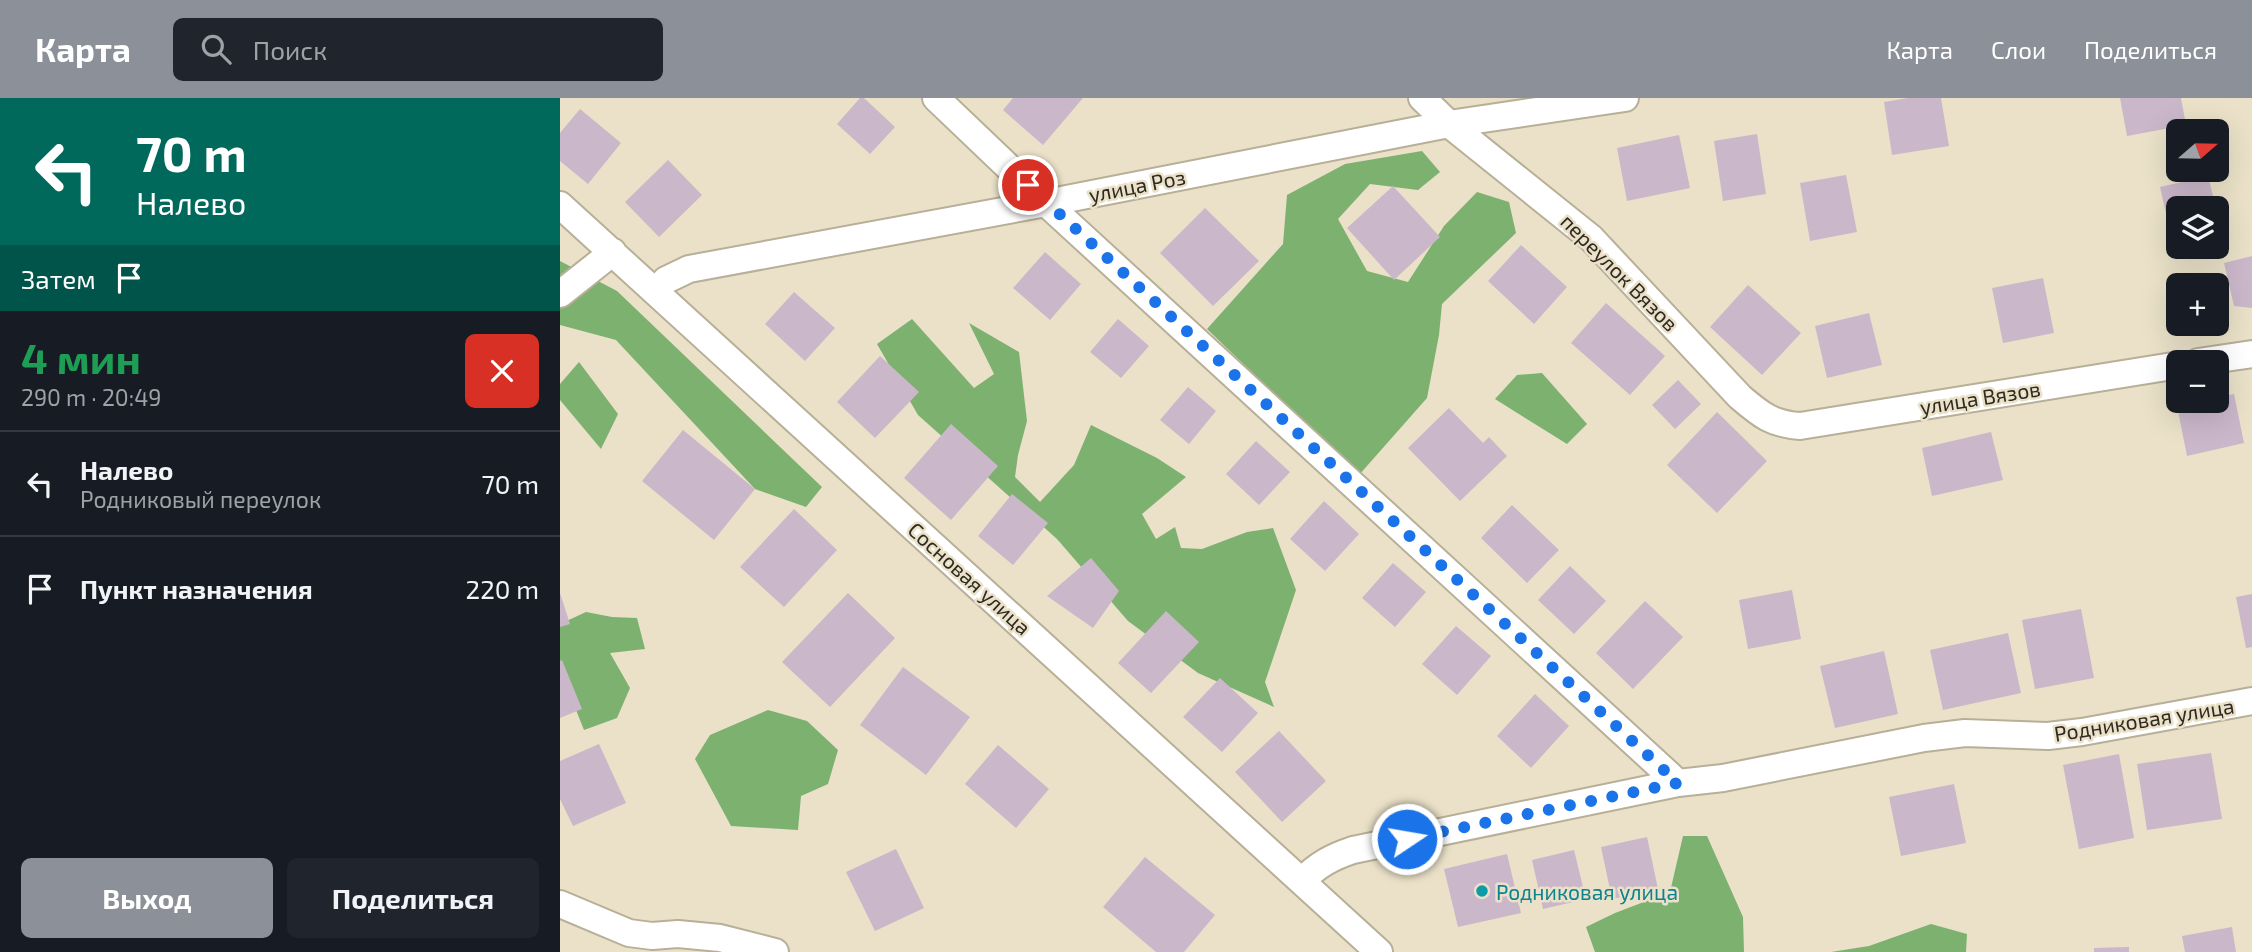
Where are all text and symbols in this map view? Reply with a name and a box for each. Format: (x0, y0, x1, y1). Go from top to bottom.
search box (173, 18, 663, 81)
text: Карта (35, 29, 131, 69)
icon: search (197, 30, 235, 68)
text: Поиск (253, 34, 327, 65)
text: Карта (1886, 35, 1953, 64)
text: Слои (1991, 35, 2046, 64)
text: Поделиться (2084, 35, 2217, 64)
north arrow (2166, 119, 2230, 182)
map controls (2166, 119, 2229, 413)
text: 70 m (136, 123, 247, 182)
icon: left (21, 126, 112, 217)
pin (998, 155, 1058, 215)
street label: улица Роз (1087, 163, 1188, 208)
icon: arrive (1009, 166, 1047, 204)
text: Налево (136, 183, 246, 221)
button: layers (2166, 196, 2229, 259)
street label: переулок Вязов (1555, 208, 1684, 337)
icon: arrive (110, 259, 148, 297)
text: Затем (21, 263, 96, 294)
button: + (2166, 273, 2229, 336)
text: 4 мин (21, 332, 141, 382)
button: close (465, 334, 539, 408)
button: − (2166, 350, 2229, 413)
street label: улица Вязов (1918, 375, 2042, 420)
text: 290 m · 20:49 (21, 383, 161, 411)
text: Налево (80, 454, 173, 485)
icon: left (21, 465, 59, 503)
text: 70 m (481, 468, 539, 499)
text: Родниковый переулок (80, 485, 321, 513)
street label: Сосновая улица (903, 516, 1036, 640)
icon: arrive (21, 570, 59, 608)
text: Пункт назначения (80, 573, 313, 604)
text: 220 m (466, 573, 539, 604)
street label: Родниковая улица (2052, 692, 2236, 747)
position arrow (1370, 802, 1444, 876)
button: Выход (21, 858, 273, 938)
button: Поделиться (287, 858, 539, 938)
place label: Родниковая улица (1496, 879, 1678, 905)
marker: Родниковая улица (1474, 883, 1490, 899)

